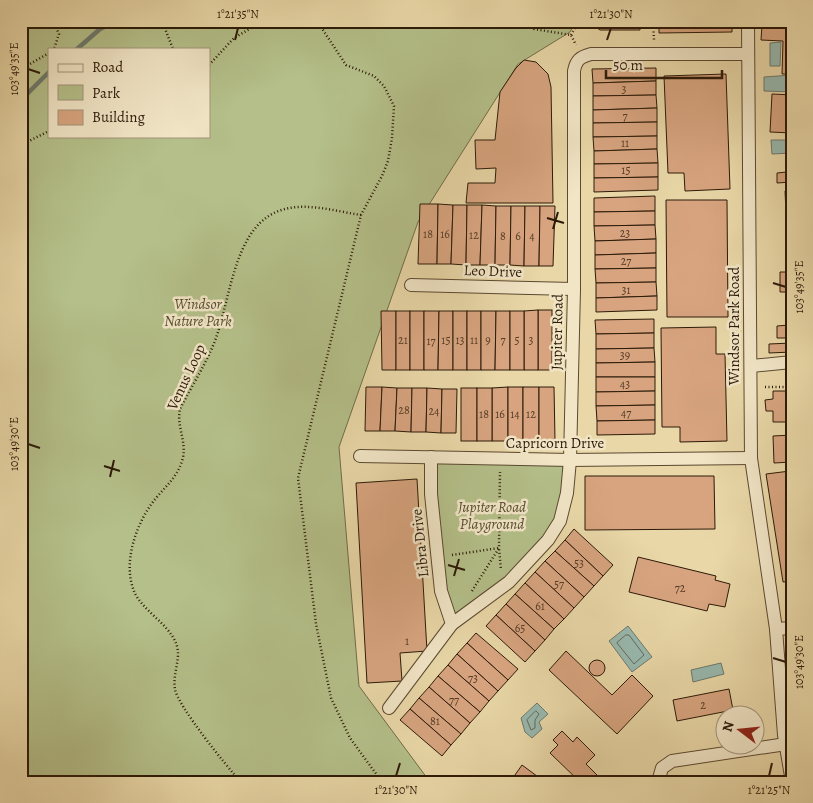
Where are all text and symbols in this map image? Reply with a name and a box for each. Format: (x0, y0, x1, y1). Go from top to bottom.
text: 1°21'35"N (217, 6, 259, 22)
text: 1°21'30"N (589, 6, 633, 22)
text: 103°49'35"E (6, 43, 22, 95)
legend (48, 48, 210, 138)
scale bar (606, 48, 722, 80)
text: 50 m (613, 55, 643, 75)
text: Road (92, 57, 124, 77)
house number: 3 (622, 81, 627, 97)
text: Park (92, 83, 121, 103)
text: Building (92, 107, 145, 127)
house number: 7 (622, 108, 628, 124)
house number: 11 (621, 135, 629, 151)
house number: 15 (621, 162, 631, 178)
house number: 23 (620, 225, 630, 241)
house number: 18 (423, 226, 433, 242)
house number: 16 (440, 226, 450, 242)
house number: 12 (469, 227, 479, 243)
house number: 8 (500, 228, 506, 244)
house number: 6 (515, 228, 521, 244)
house number: 4 (529, 228, 535, 244)
house number: 27 (621, 253, 632, 269)
street label: Leo Drive (463, 260, 523, 282)
text: 103°49'35"E (791, 261, 807, 313)
street label: Windsor Park Road (724, 266, 744, 386)
house number: 31 (621, 282, 631, 298)
street label: Jupiter Road (546, 293, 568, 370)
park label: Windsor Nature Park (164, 294, 232, 331)
house number: 21 (398, 332, 408, 348)
house number: 15 (441, 332, 451, 348)
house number: 13 (455, 332, 465, 348)
house number: 11 (470, 332, 478, 348)
house number: 9 (485, 332, 491, 348)
house number: 7 (500, 332, 506, 348)
house number: 5 (514, 332, 520, 348)
house number: 3 (529, 332, 534, 348)
house number: 17 (426, 333, 437, 349)
street label: Venus Loop (162, 341, 210, 414)
house number: 39 (620, 347, 630, 363)
house number: 43 (620, 376, 630, 392)
house number: 28 (398, 402, 410, 418)
house number: 24 (428, 403, 440, 419)
house number: 47 (621, 405, 632, 421)
house number: 18 (479, 406, 489, 422)
house number: 16 (495, 406, 505, 422)
house number: 14 (510, 406, 520, 422)
house number: 12 (526, 406, 536, 422)
text: 103°49'30"E (6, 417, 22, 471)
street label: Capricorn Drive (506, 433, 605, 453)
park label: Jupiter Road Playground (457, 497, 526, 534)
street label: Libra Drive (406, 508, 434, 578)
house number: 53 (574, 555, 584, 571)
house number: 57 (554, 576, 565, 592)
house number: 72 (675, 580, 686, 596)
house number: 61 (535, 598, 545, 614)
house number: 65 (515, 620, 525, 636)
house number: 1 (405, 633, 409, 649)
text: 103°49'30"E (791, 635, 807, 689)
house number: 73 (468, 670, 478, 686)
house number: 77 (449, 692, 460, 708)
house number: 2 (700, 697, 706, 713)
north arrow (716, 706, 766, 756)
house number: 81 (430, 713, 440, 729)
text: N (717, 719, 739, 734)
text: 1°21'30"N (374, 782, 418, 798)
text: 1°21'25"N (748, 782, 791, 798)

